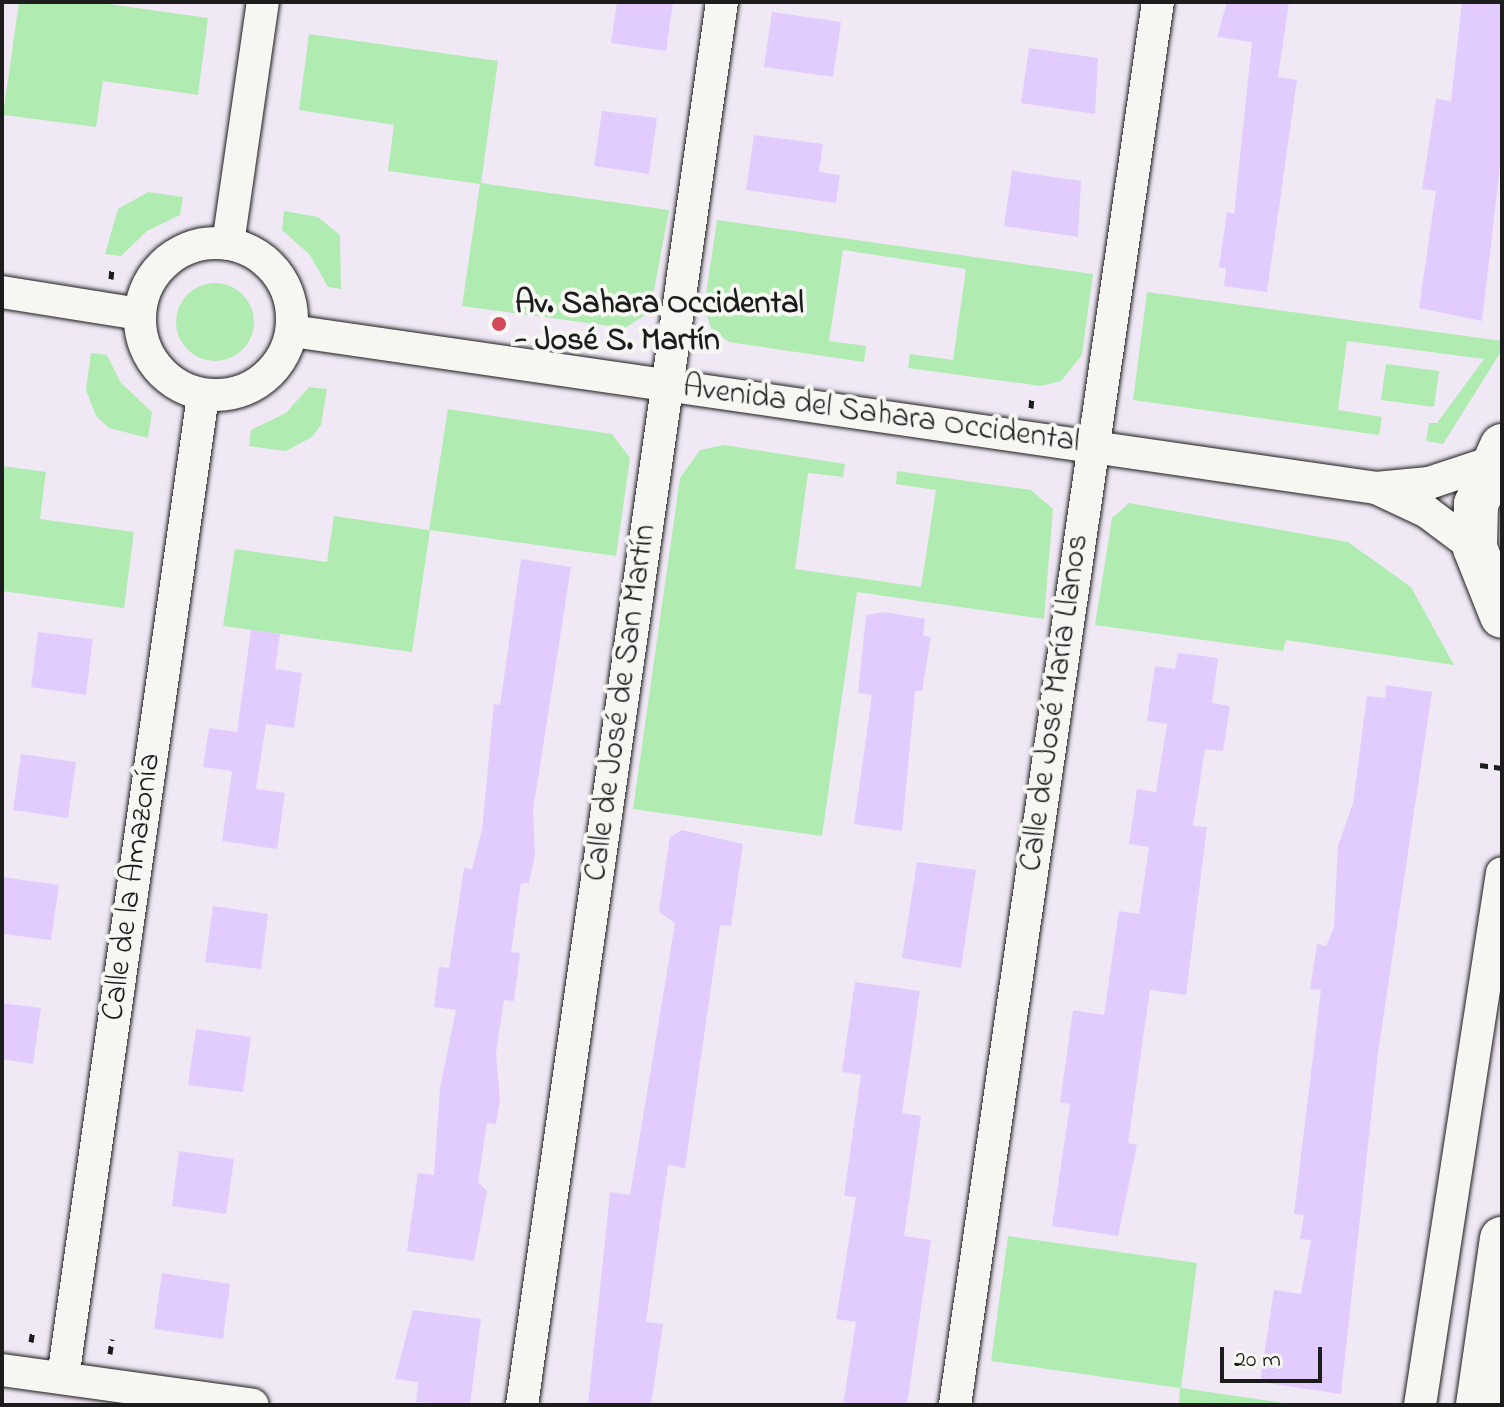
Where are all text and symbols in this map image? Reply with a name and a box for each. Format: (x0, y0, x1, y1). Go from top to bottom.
place label: Av. Sahara Occidental - José S. Martín (515, 287, 804, 362)
marker: Av. Sahara Occidental - José S. Martín (490, 315, 508, 333)
street label: Avenida del Sahara Occidental (680, 369, 1082, 463)
street label: Calle de José de San Martín (578, 522, 666, 884)
street label: Calle de José María Llanos (1013, 532, 1099, 874)
street label: Calle de la Amazonía (95, 751, 171, 1023)
scale bar (1224, 1331, 1326, 1381)
text: 20 m (1234, 1343, 1281, 1378)

